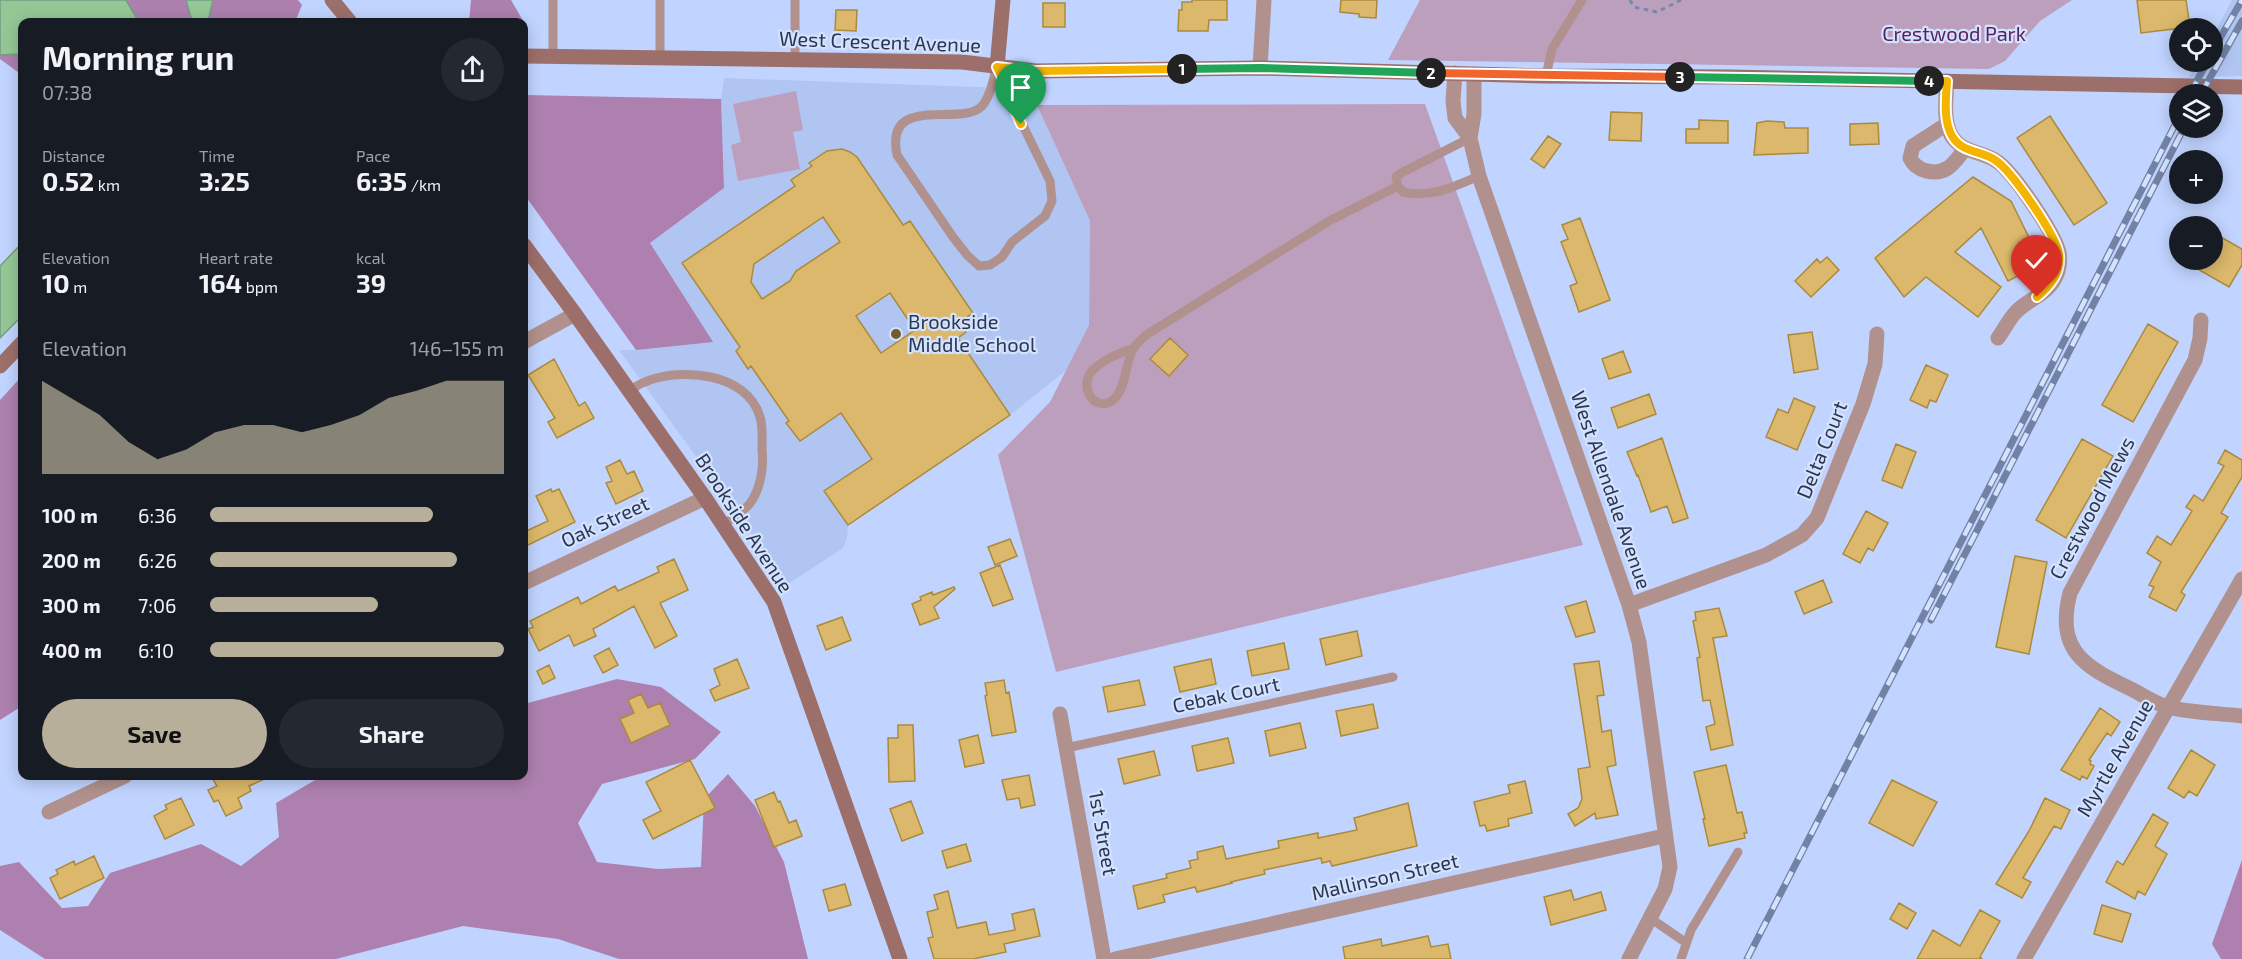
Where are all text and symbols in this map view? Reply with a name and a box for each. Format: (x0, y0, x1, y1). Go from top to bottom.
map controls (2169, 18, 2223, 270)
button: locate (2169, 18, 2223, 72)
park label: Crestwood Park (1882, 21, 2026, 45)
street label: West Crescent Avenue (779, 25, 982, 57)
text: Morning run (42, 37, 234, 77)
button: share (441, 38, 504, 101)
pin: 1 (1167, 54, 1197, 84)
pin: 2 (1416, 58, 1446, 88)
text: 1 (1179, 59, 1185, 78)
pin (995, 62, 1046, 124)
pin: 3 (1665, 62, 1695, 92)
text: 2 (1426, 63, 1436, 82)
pin: 4 (1914, 66, 1944, 96)
text: 3 (1675, 67, 1685, 86)
icon: arrive (1004, 71, 1037, 104)
text: 4 (1924, 71, 1934, 90)
text: 07:38 (42, 80, 92, 104)
button: layers (2169, 84, 2223, 138)
text: Distance (42, 146, 105, 165)
text: Time (199, 146, 235, 165)
text: Pace (356, 146, 390, 165)
button: + (2169, 150, 2223, 204)
text: 0.52 (42, 165, 94, 196)
text: 3:25 (199, 165, 250, 196)
text: 6:35 (356, 165, 407, 196)
text: km (94, 175, 120, 194)
text: /km (407, 175, 441, 194)
button: − (2169, 216, 2223, 270)
pin (2011, 235, 2062, 297)
icon: check (2020, 244, 2053, 277)
text: Elevation (42, 248, 110, 267)
text: Heart rate (199, 248, 273, 267)
text: kcal (356, 248, 385, 267)
text: 10 (42, 267, 70, 298)
text: 164 (199, 267, 242, 298)
text: 39 (356, 267, 386, 298)
text: m (70, 277, 87, 296)
text: bpm (242, 277, 278, 296)
place label: Brookside Middle School (908, 309, 1036, 356)
marker: Brookside Middle School (889, 327, 903, 341)
text: Elevation (42, 336, 127, 360)
text: 146–155 m (410, 336, 504, 360)
street label: West Allendale Avenue (1567, 387, 1657, 592)
street label: Delta Court (1791, 397, 1852, 502)
street label: Crestwood Mews (2044, 432, 2139, 583)
street label: Brookside Avenue (691, 448, 799, 597)
street label: Oak Street (557, 490, 653, 552)
text: 100 m (42, 503, 98, 527)
text: 6:36 (138, 503, 177, 527)
text: 200 m (42, 548, 101, 572)
text: 6:26 (138, 548, 177, 572)
text: 300 m (42, 593, 101, 617)
text: 7:06 (138, 593, 176, 617)
text: 400 m (42, 638, 102, 662)
text: 6:10 (138, 638, 174, 662)
street label: Cebak Court (1170, 671, 1282, 717)
street label: Myrtle Avenue (2071, 695, 2157, 820)
button: Save (42, 699, 267, 768)
button: Share (279, 699, 504, 768)
street label: 1st Street (1085, 789, 1123, 878)
street label: Mallinson Street (1309, 847, 1461, 905)

